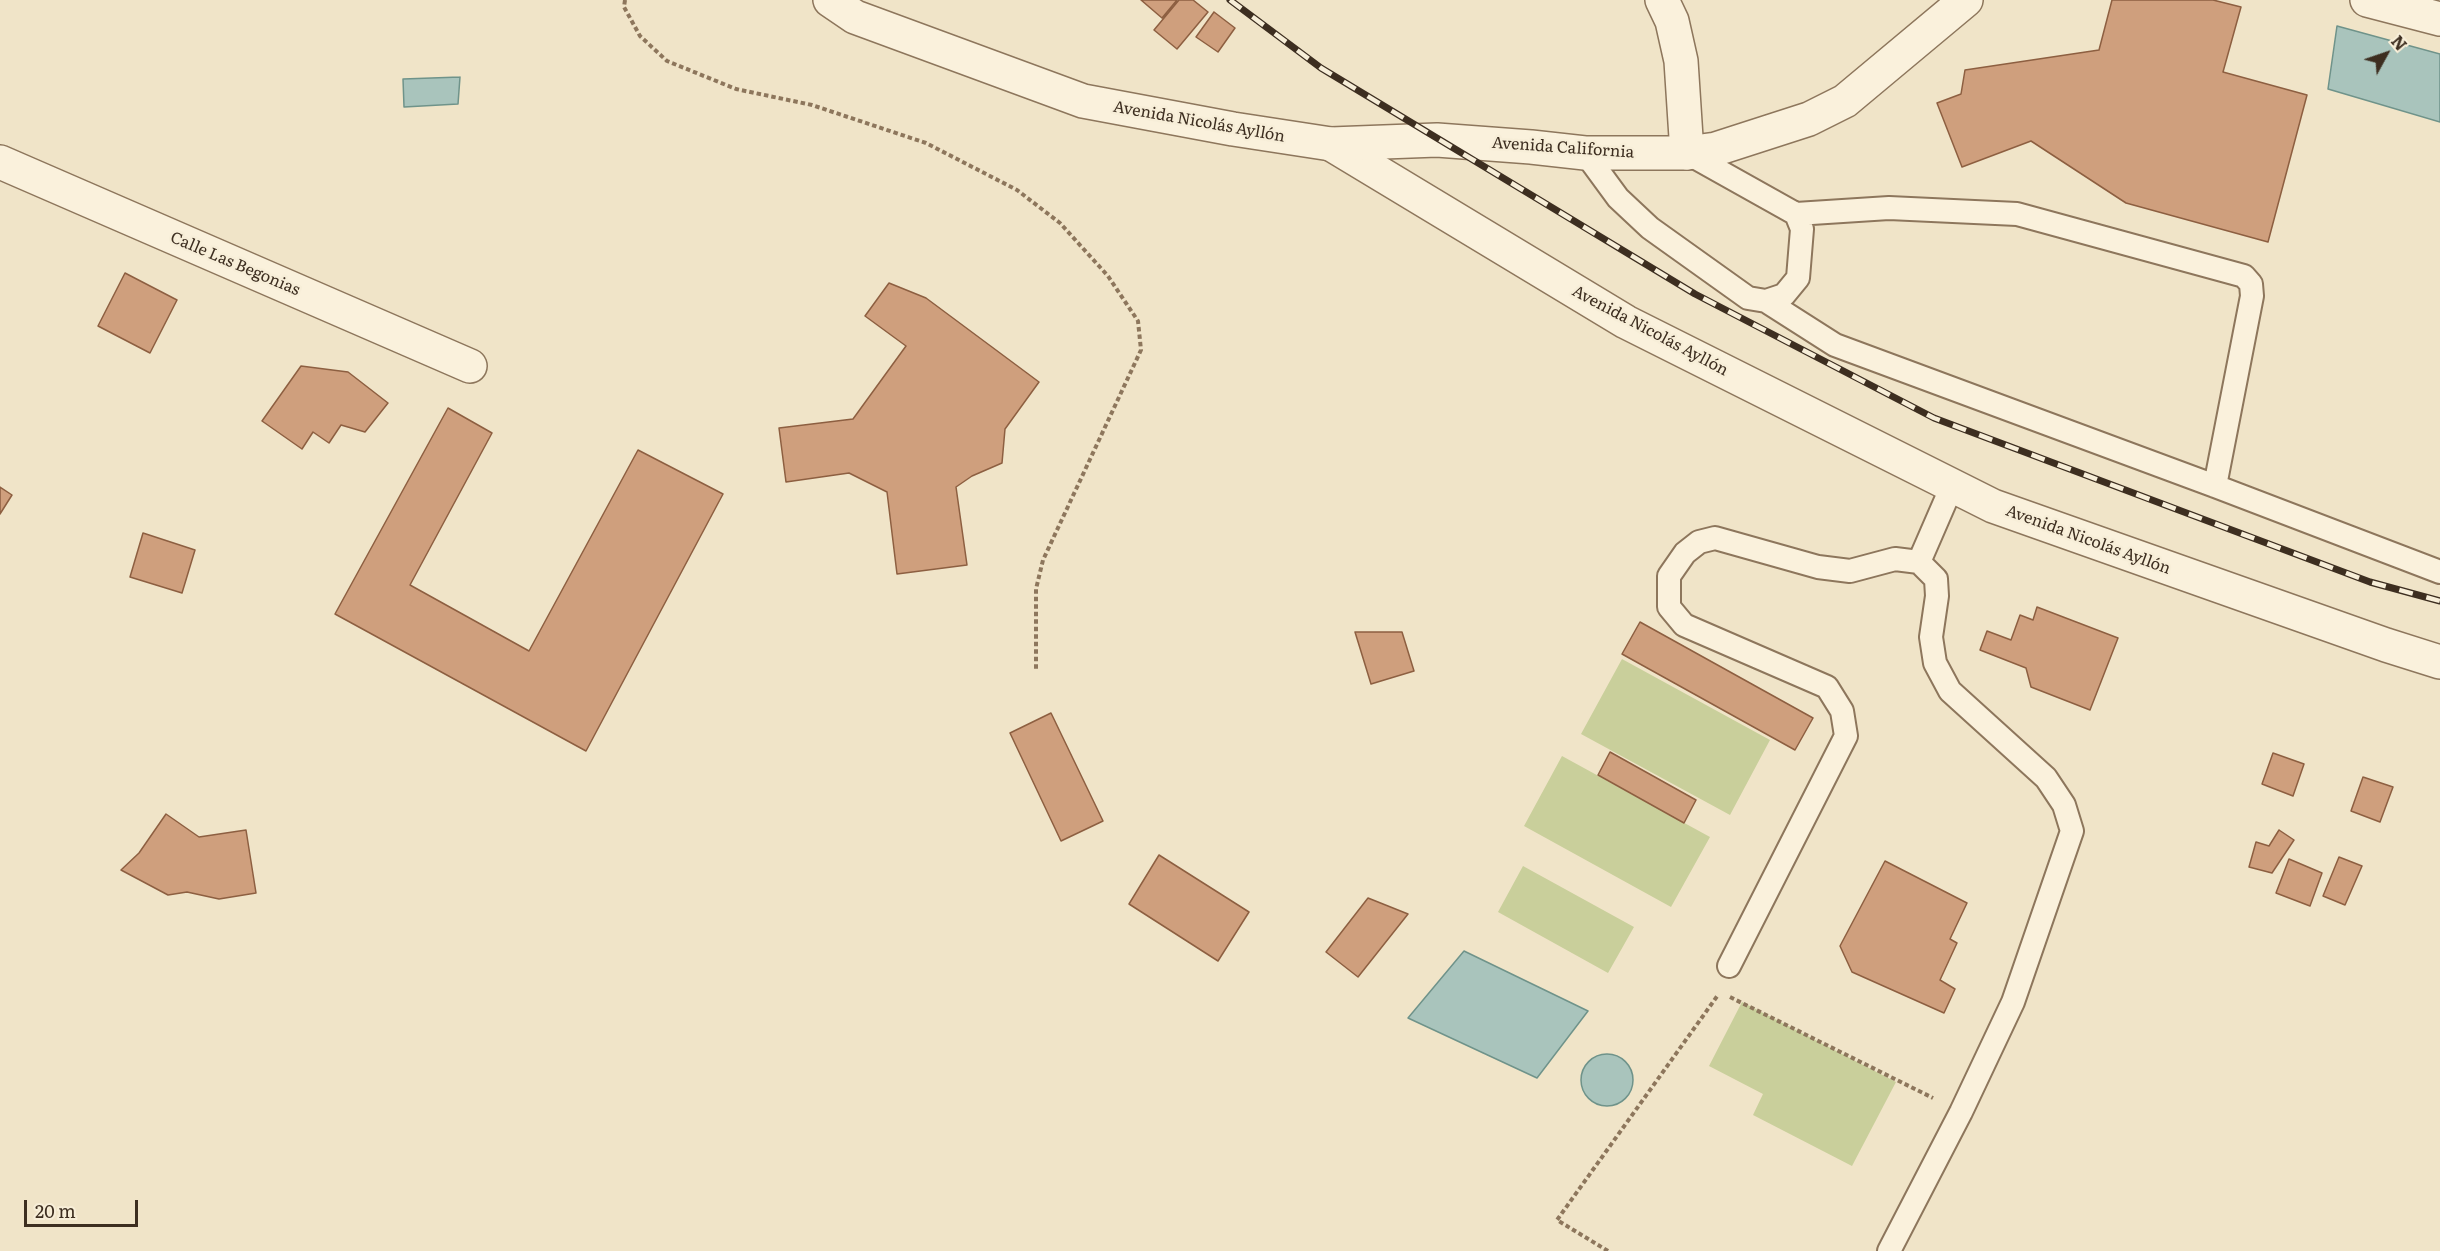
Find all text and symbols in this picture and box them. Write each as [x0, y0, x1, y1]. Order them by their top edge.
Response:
north arrow [2356, 24, 2416, 84]
text: N [2386, 30, 2413, 55]
street label: Avenida Nicolás Ayllón [1112, 97, 1286, 147]
street label: Avenida California [1491, 133, 1635, 163]
street label: Calle Las Begonias [167, 228, 303, 300]
street label: Avenida Nicolás Ayllón [1569, 282, 1731, 380]
street label: Avenida Nicolás Ayllón [2003, 501, 2173, 579]
scale bar [27, 1188, 141, 1226]
text: 20 m [35, 1197, 76, 1224]

